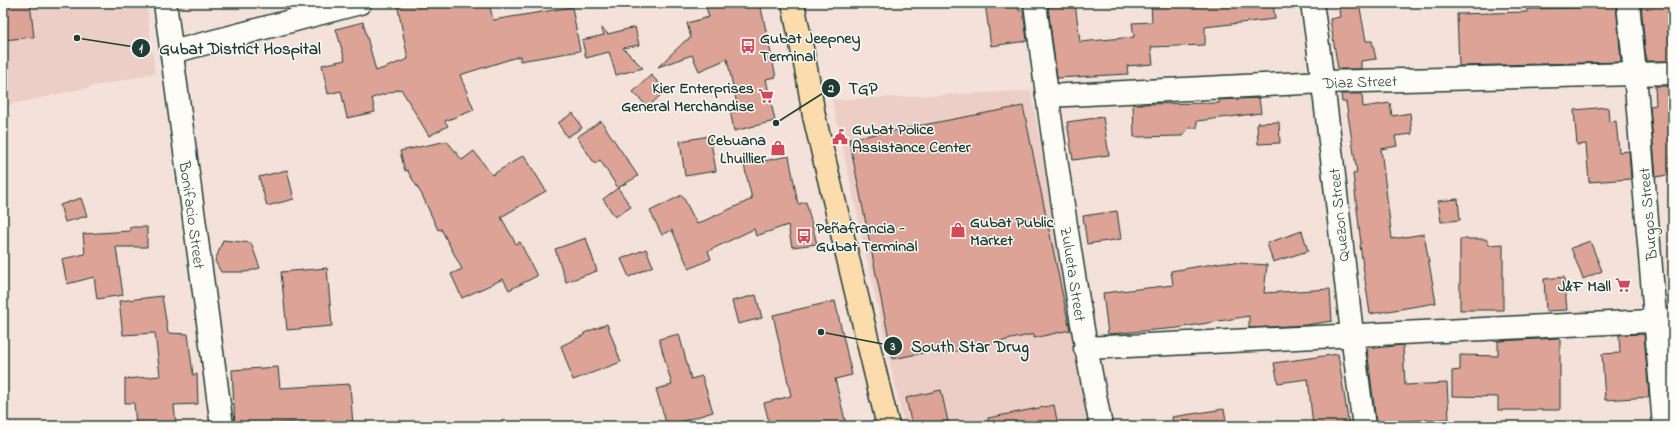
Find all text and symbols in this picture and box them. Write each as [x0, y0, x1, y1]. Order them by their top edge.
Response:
place label: Gubat Jeepney Terminal [760, 27, 861, 69]
callout: Gubat District Hospital [131, 34, 329, 63]
text: Gubat District Hospital [159, 37, 321, 62]
bus stop icon: Gubat Jeepney Terminal [739, 37, 757, 55]
text: 1 [139, 40, 143, 58]
street label: Diaz Street [1322, 70, 1398, 96]
callout: TGP [821, 73, 886, 102]
place label: Kier Enterprises General Merchandise [621, 77, 755, 119]
text: TGP [848, 77, 878, 102]
text: 2 [827, 80, 834, 98]
supermarket icon: Kier Enterprises General Merchandise [757, 87, 775, 105]
place label: Gubat Police Assistance Center [852, 118, 972, 160]
public building icon: Gubat Police Assistance Center [831, 128, 849, 146]
place label: Cebuana Lhuillier [707, 129, 767, 171]
shop icon: Cebuana Lhuillier [769, 139, 787, 157]
street label: Bonifacio Street [171, 159, 211, 271]
street label: Quezon Street [1323, 166, 1357, 263]
street label: Burgos Street [1633, 166, 1665, 262]
place label: Gubat Public Market [970, 211, 1055, 253]
place label: Peñafrancia - Gubat Terminal [816, 217, 918, 259]
shop icon: Gubat Public Market [949, 221, 967, 239]
street label: Zulueta Street [1053, 225, 1091, 324]
bus stop icon: Peñafrancia - Gubat Terminal [795, 227, 813, 245]
place label: J&F Mall [1558, 275, 1611, 299]
supermarket icon: J&F Mall [1614, 276, 1632, 294]
callout: South Star Drug [883, 331, 1037, 360]
text: South Star Drug [911, 335, 1029, 362]
text: 3 [890, 338, 896, 356]

